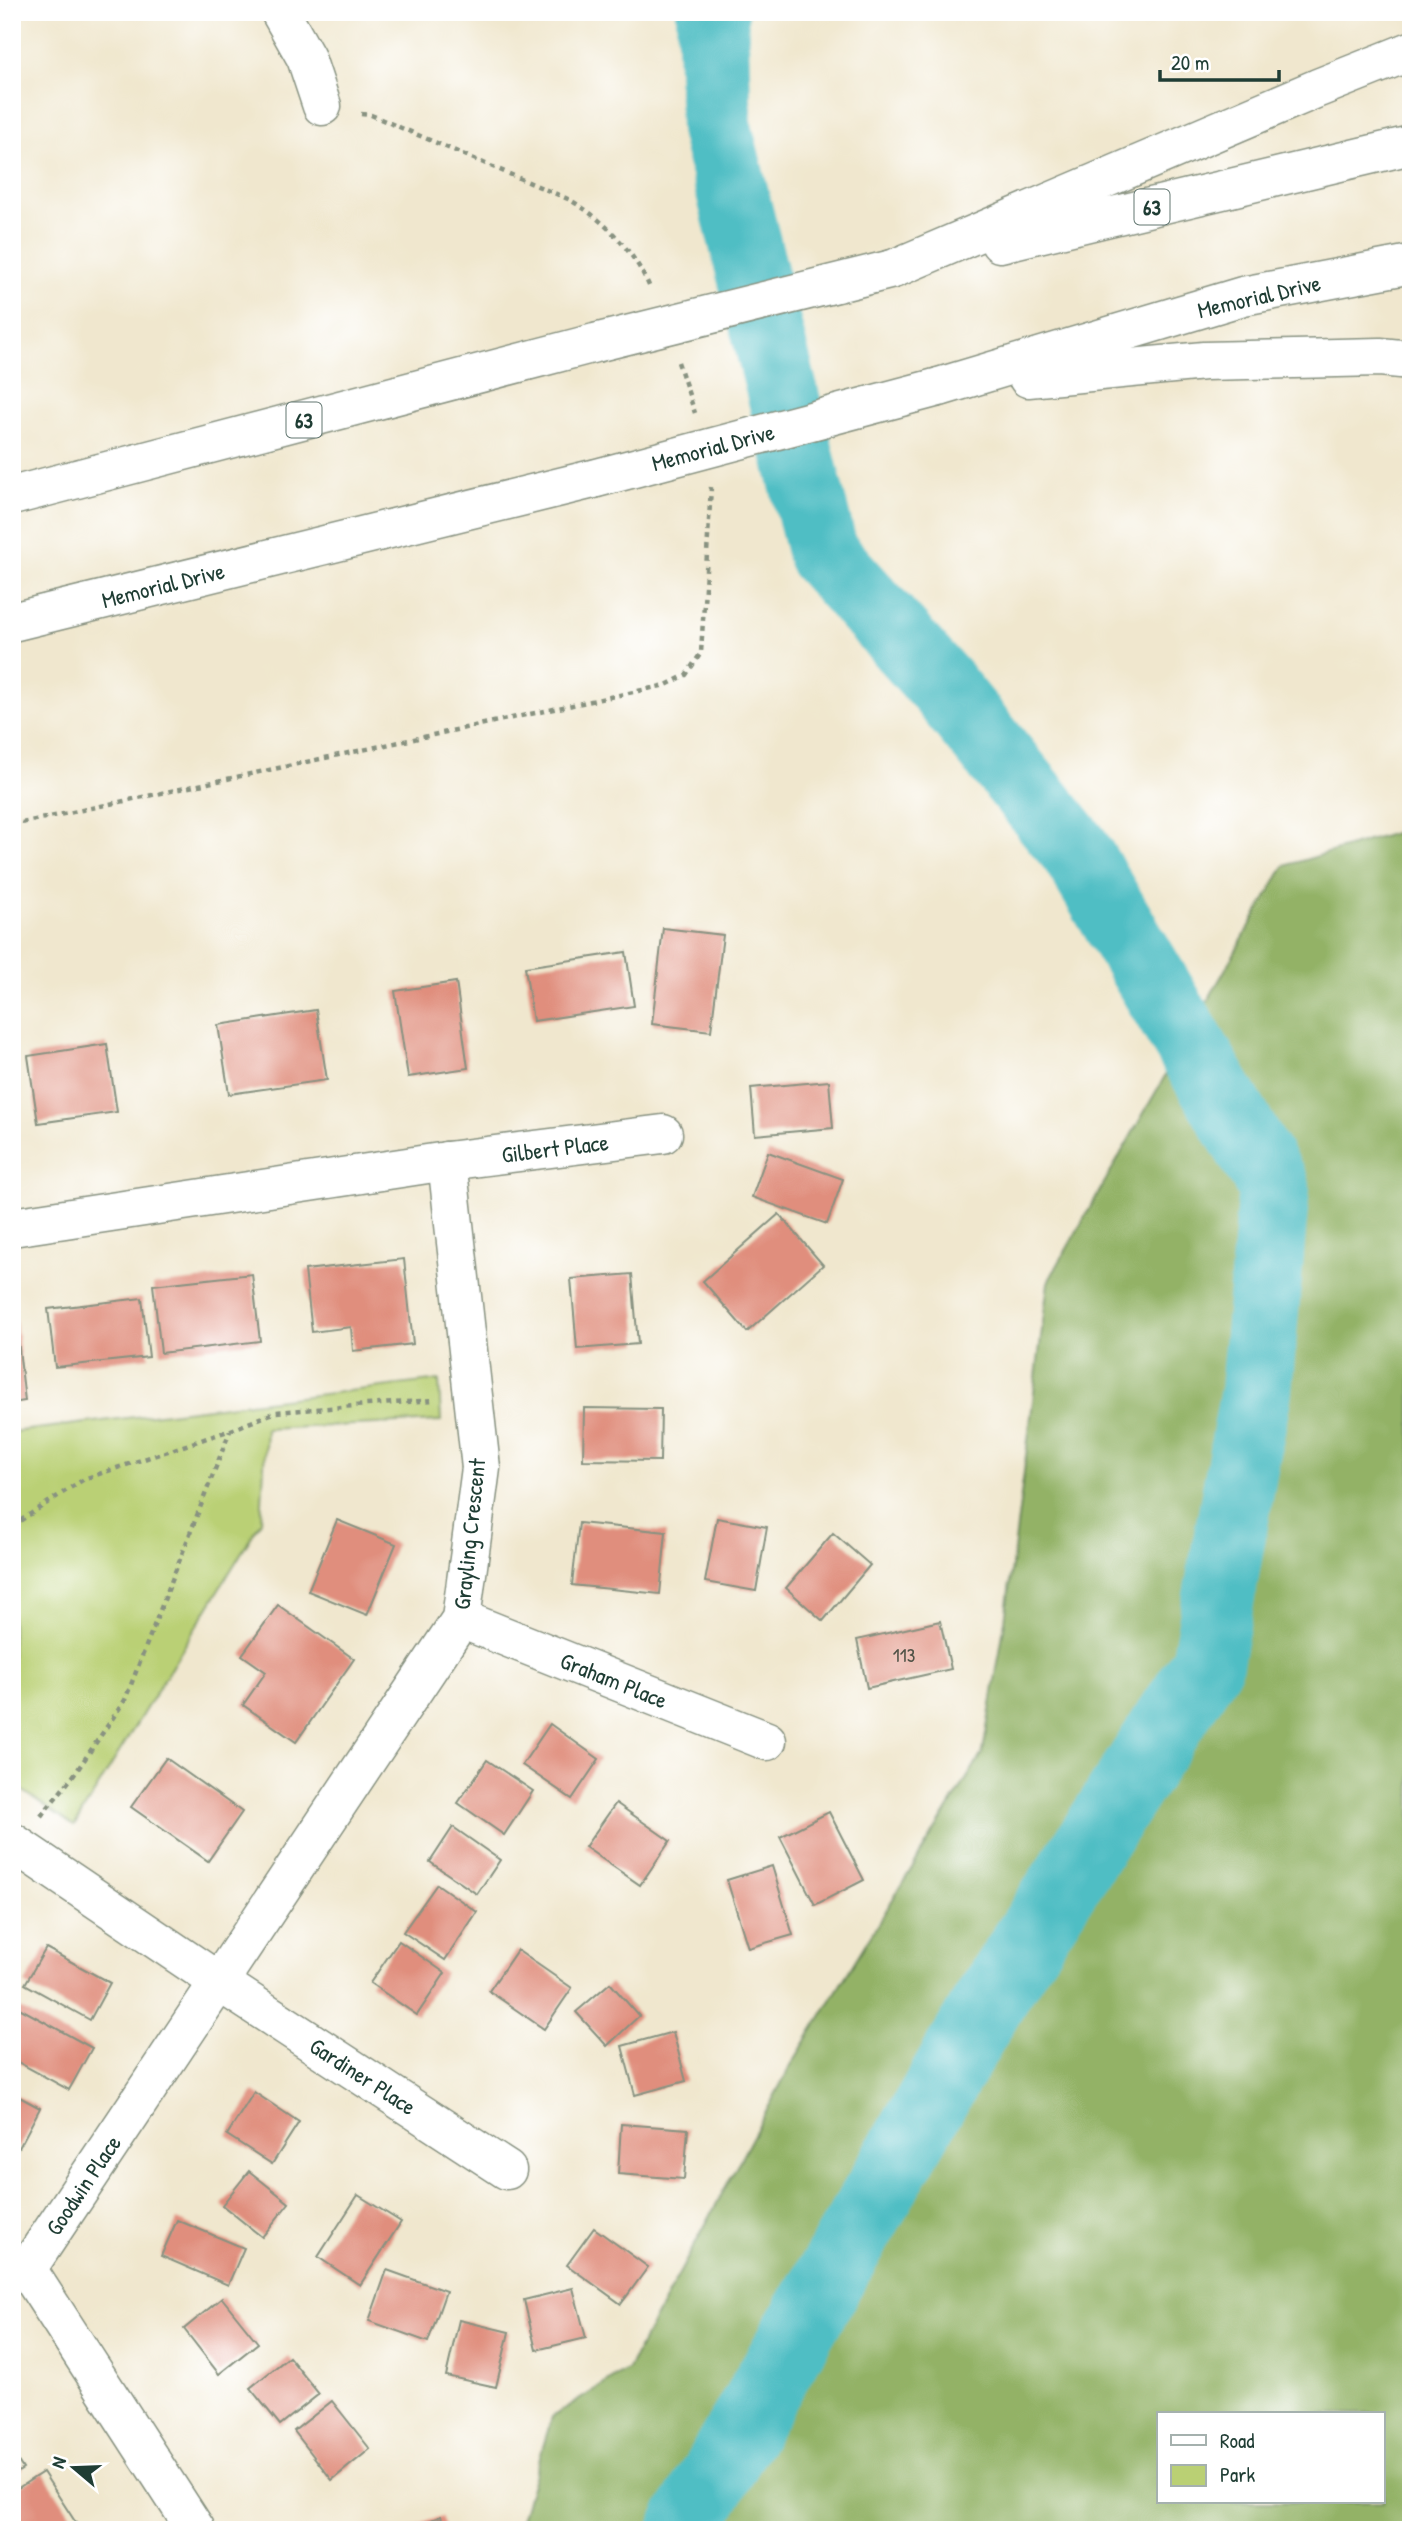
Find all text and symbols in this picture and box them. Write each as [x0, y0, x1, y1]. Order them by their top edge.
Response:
scale bar [1160, 38, 1280, 82]
text: 20 m [1171, 48, 1209, 77]
road number: 63 [1134, 190, 1170, 224]
street label: Memorial Drive [1194, 267, 1324, 325]
road number: 63 [286, 402, 322, 438]
street label: Memorial Drive [648, 416, 778, 478]
street label: Memorial Drive [98, 555, 228, 615]
street label: Gilbert Place [500, 1126, 610, 1170]
street label: Grayling Crescent [446, 1456, 492, 1611]
house number: 113 [893, 1642, 915, 1668]
street label: Graham Place [556, 1645, 672, 1715]
street label: Gardiner Place [304, 2030, 422, 2122]
street label: Goodwin Place [38, 2129, 128, 2241]
legend [1157, 2412, 1384, 2504]
text: Road [1220, 2426, 1254, 2455]
north arrow [38, 2434, 108, 2504]
text: N [44, 2453, 72, 2471]
text: Park [1220, 2460, 1255, 2489]

